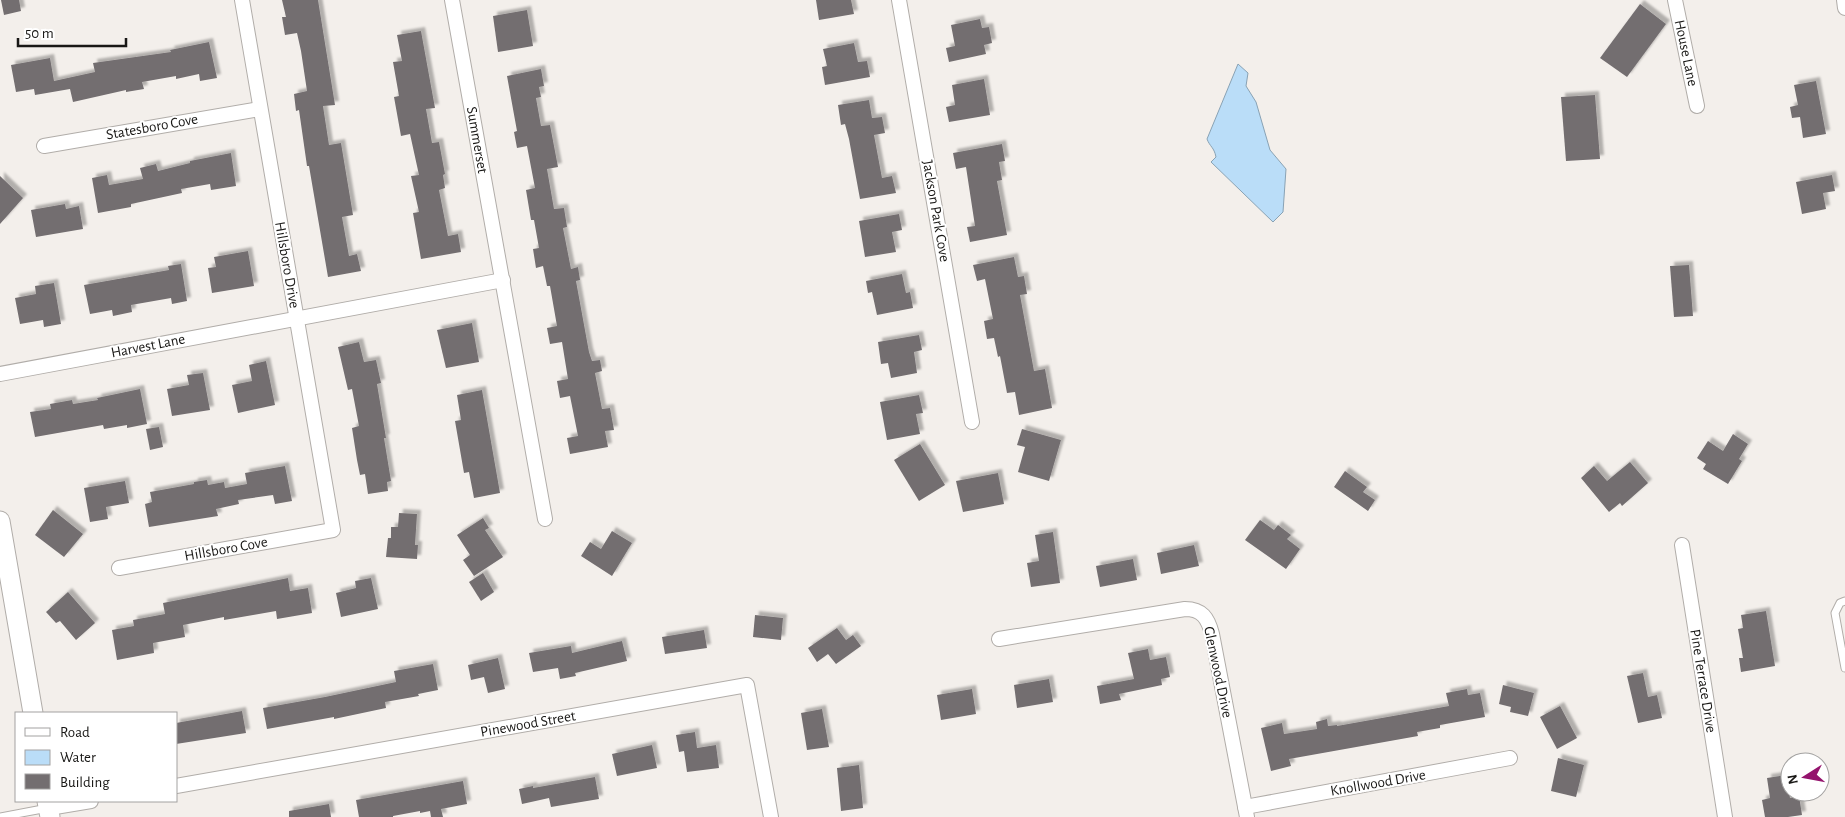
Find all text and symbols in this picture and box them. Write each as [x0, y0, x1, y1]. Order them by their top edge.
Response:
scale bar [18, 15, 125, 47]
street label: House Lane [1672, 18, 1700, 88]
text: 50 m [25, 26, 54, 41]
street label: Summerset [464, 105, 490, 175]
street label: Statesboro Cove [105, 112, 199, 142]
street label: Jackson Park Cove [920, 159, 952, 263]
street label: Hillsboro Drive [272, 221, 302, 310]
street label: Harvest Lane [110, 331, 186, 361]
street label: Hillsboro Cove [183, 534, 269, 564]
street label: Glenwood Drive [1201, 625, 1235, 719]
street label: Pine Terrace Drive [1687, 628, 1719, 734]
street label: Pinewood Street [479, 708, 577, 740]
legend [15, 712, 178, 802]
text: Road [60, 725, 90, 740]
text: Water [60, 750, 96, 765]
north arrow [1780, 752, 1830, 802]
street label: Knollwood Drive [1329, 767, 1427, 799]
text: N [1785, 773, 1801, 785]
text: Building [60, 775, 110, 790]

